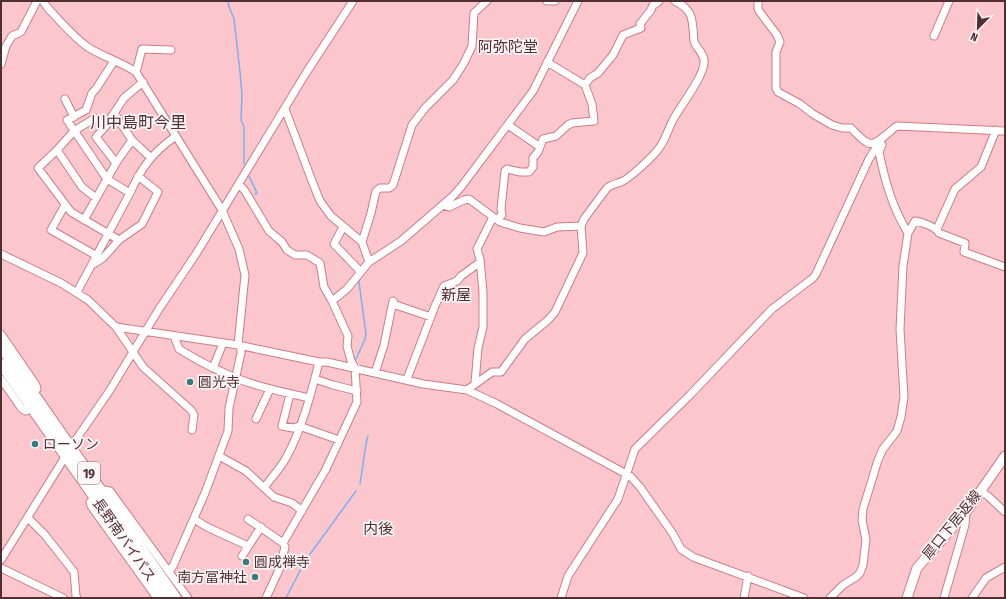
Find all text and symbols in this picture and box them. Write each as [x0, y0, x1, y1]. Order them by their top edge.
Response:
north arrow [958, 8, 998, 48]
text: N [969, 29, 980, 44]
district label: 阿弥陀堂 [478, 38, 538, 56]
district label: 川中島町今里 [90, 113, 186, 132]
district label: 新屋 [441, 286, 471, 304]
place label: 圓光寺 [198, 374, 240, 391]
marker: 圓光寺 [185, 377, 195, 387]
place label: ローソン [43, 436, 99, 453]
marker: ローソン [30, 439, 40, 449]
road number: 19 [78, 462, 100, 484]
street label: 犀口下居返線 [919, 487, 985, 563]
street label: 長野南バイパス [89, 495, 159, 585]
district label: 内後 [363, 520, 393, 538]
place label: 圓成禅寺 [254, 554, 310, 571]
marker: 圓成禅寺 [241, 557, 251, 567]
place label: 南方冨神社 [177, 569, 247, 586]
marker: 南方冨神社 [250, 572, 260, 582]

